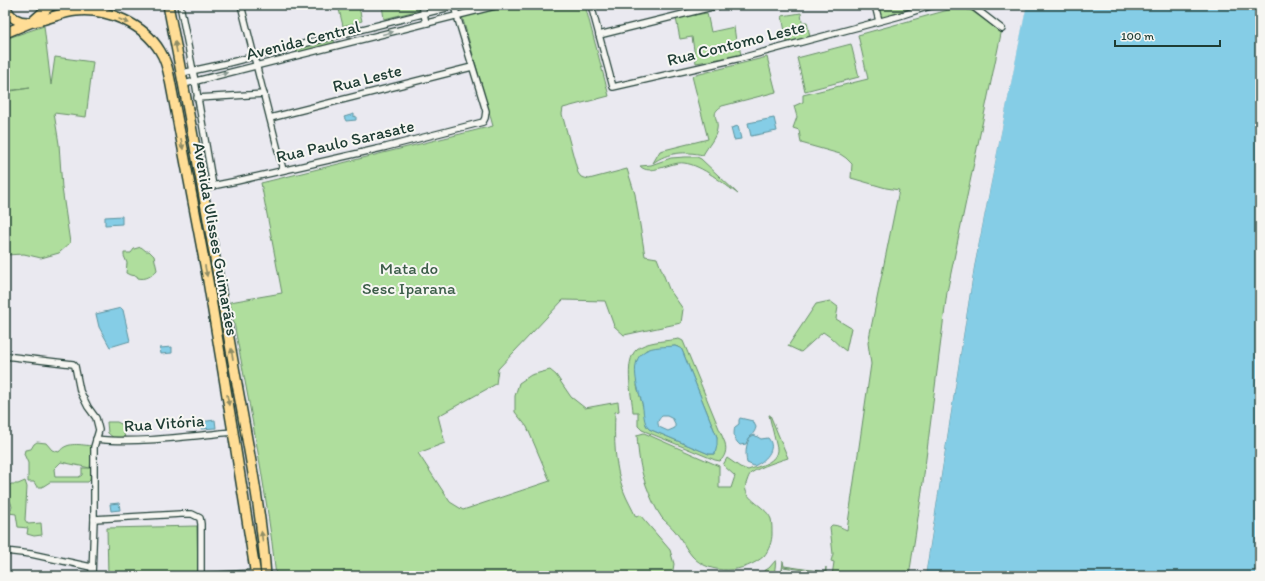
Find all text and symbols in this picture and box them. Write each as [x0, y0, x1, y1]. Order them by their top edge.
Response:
street label: Avenida Central [244, 16, 362, 64]
street label: Rua Contomo Leste [665, 16, 807, 70]
one-way arrow [118, 18, 130, 24]
scale bar [1115, 22, 1220, 48]
one-way arrow [382, 29, 395, 35]
text: 100 m [1121, 29, 1154, 43]
one-way arrow [173, 41, 179, 53]
street label: Rua Leste [330, 60, 404, 96]
one-way arrow [216, 71, 228, 77]
street label: Rua Paulo Sarasate [274, 115, 416, 167]
one-way arrow [180, 138, 186, 150]
street label: Avenida Ulisses Guimarães [189, 141, 243, 337]
park label: Mata do Sesc Iparana [362, 258, 456, 298]
one-way arrow [204, 265, 210, 278]
one-way arrow [228, 348, 234, 360]
one-way arrow [225, 394, 231, 406]
street label: Rua Vitória [123, 410, 205, 436]
one-way arrow [258, 531, 265, 543]

